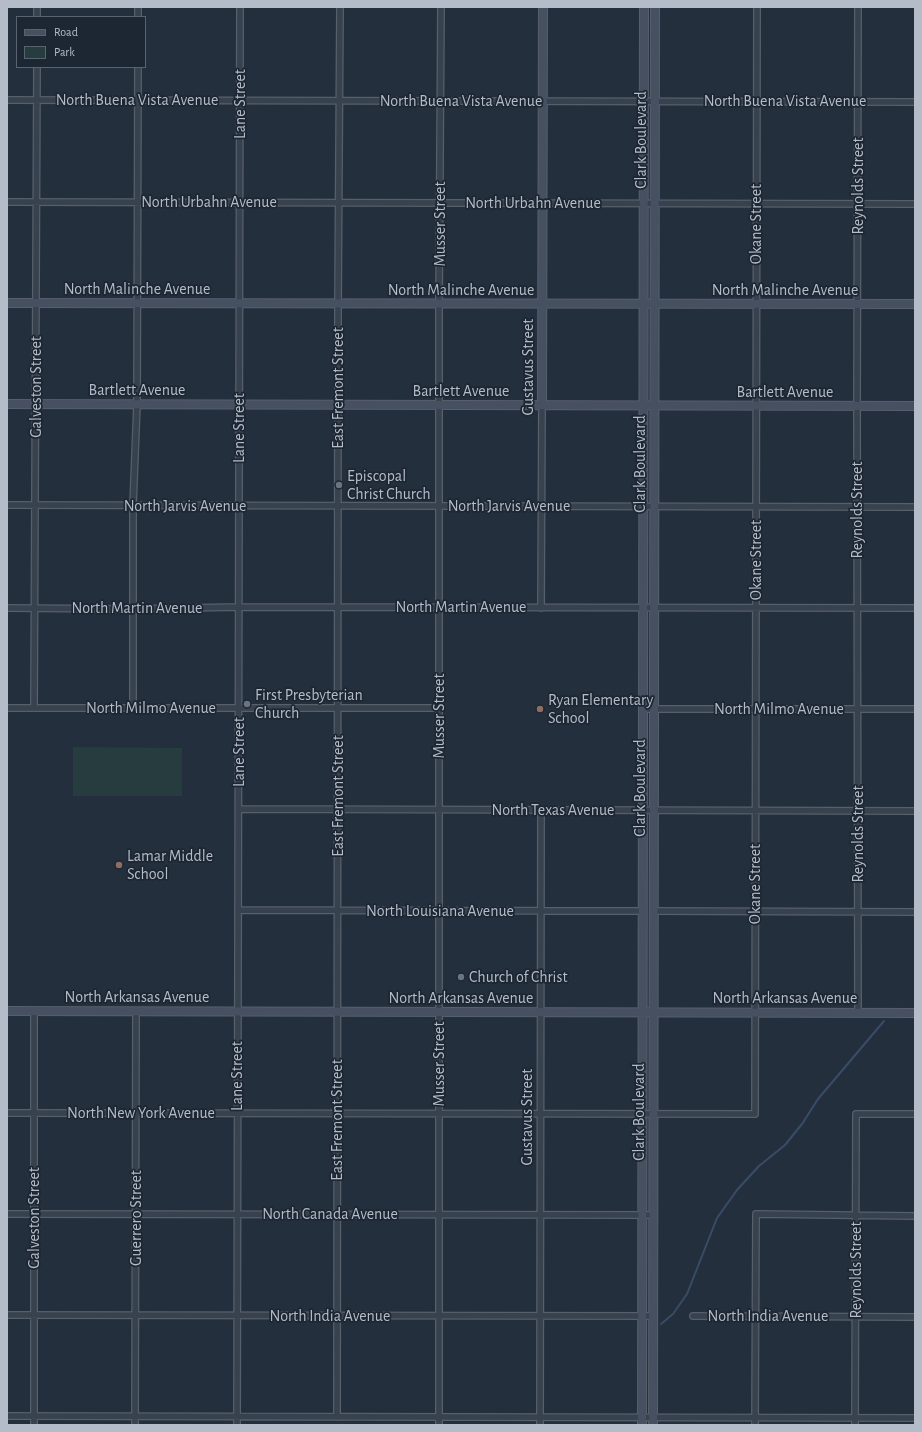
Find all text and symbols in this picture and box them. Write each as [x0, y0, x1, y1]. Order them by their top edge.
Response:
legend [16, 16, 146, 68]
text: Road [54, 26, 78, 38]
text: Park [54, 46, 75, 58]
street label: Lane Street [230, 69, 250, 139]
street label: North Buena Vista Avenue [56, 90, 218, 110]
street label: North Buena Vista Avenue [380, 91, 542, 111]
street label: Clark Boulevard [631, 91, 651, 189]
street label: North Buena Vista Avenue [704, 91, 866, 111]
street label: Reynolds Street [848, 137, 868, 235]
street label: Musser Street [430, 181, 450, 267]
street label: Okane Street [746, 184, 766, 264]
street label: North Urbahn Avenue [141, 192, 277, 212]
street label: North Urbahn Avenue [465, 193, 601, 213]
street label: North Malinche Avenue [64, 279, 210, 299]
street label: North Malinche Avenue [388, 280, 534, 300]
street label: North Malinche Avenue [712, 280, 858, 300]
street label: Gustavus Street [518, 319, 538, 415]
street label: East Fremont Street [328, 327, 348, 449]
street label: Galveston Street [26, 336, 46, 438]
street label: Bartlett Avenue [89, 380, 185, 400]
street label: Bartlett Avenue [413, 381, 509, 401]
street label: Bartlett Avenue [737, 382, 833, 402]
street label: Lane Street [229, 393, 249, 463]
street label: Clark Boulevard [630, 415, 650, 513]
street label: Reynolds Street [847, 461, 867, 559]
place label: Episcopal Christ Church [347, 466, 430, 504]
marker: Episcopal Christ Church [334, 480, 344, 490]
street label: North Jarvis Avenue [124, 496, 246, 516]
street label: North Jarvis Avenue [448, 496, 570, 516]
street label: Okane Street [746, 520, 766, 600]
street label: North Martin Avenue [396, 597, 526, 617]
street label: North Martin Avenue [72, 598, 202, 618]
street label: Musser Street [429, 673, 449, 759]
place label: First Presbyterian Church [255, 685, 363, 723]
place label: Ryan Elementary School [548, 690, 653, 728]
street label: North Milmo Avenue [86, 698, 216, 718]
marker: First Presbyterian Church [242, 699, 252, 709]
street label: North Milmo Avenue [714, 699, 844, 719]
marker: Ryan Elementary School [535, 704, 545, 714]
street label: Lane Street [229, 717, 249, 787]
street label: East Fremont Street [328, 735, 348, 857]
street label: Clark Boulevard [630, 739, 650, 837]
street label: Reynolds Street [848, 785, 868, 883]
street label: North Texas Avenue [492, 800, 614, 820]
street label: Okane Street [745, 844, 765, 924]
place label: Lamar Middle School [127, 846, 213, 884]
marker: Lamar Middle School [114, 860, 124, 870]
street label: North Louisiana Avenue [366, 901, 514, 921]
place label: Church of Christ [469, 967, 567, 987]
marker: Church of Christ [456, 972, 466, 982]
street label: North Arkansas Avenue [65, 987, 209, 1007]
street label: North Arkansas Avenue [389, 988, 533, 1008]
street label: North Arkansas Avenue [713, 988, 857, 1008]
street label: Musser Street [429, 1021, 449, 1107]
street label: Lane Street [227, 1041, 247, 1111]
street label: East Fremont Street [327, 1059, 347, 1181]
street label: Clark Boulevard [629, 1063, 649, 1161]
street label: Gustavus Street [517, 1069, 537, 1165]
street label: North New York Avenue [67, 1103, 215, 1123]
street label: Galveston Street [24, 1167, 44, 1269]
street label: Guerrero Street [126, 1170, 146, 1266]
street label: North Canada Avenue [262, 1204, 398, 1224]
street label: Reynolds Street [846, 1221, 866, 1319]
street label: North India Avenue [270, 1306, 390, 1326]
street label: North India Avenue [708, 1306, 828, 1326]

